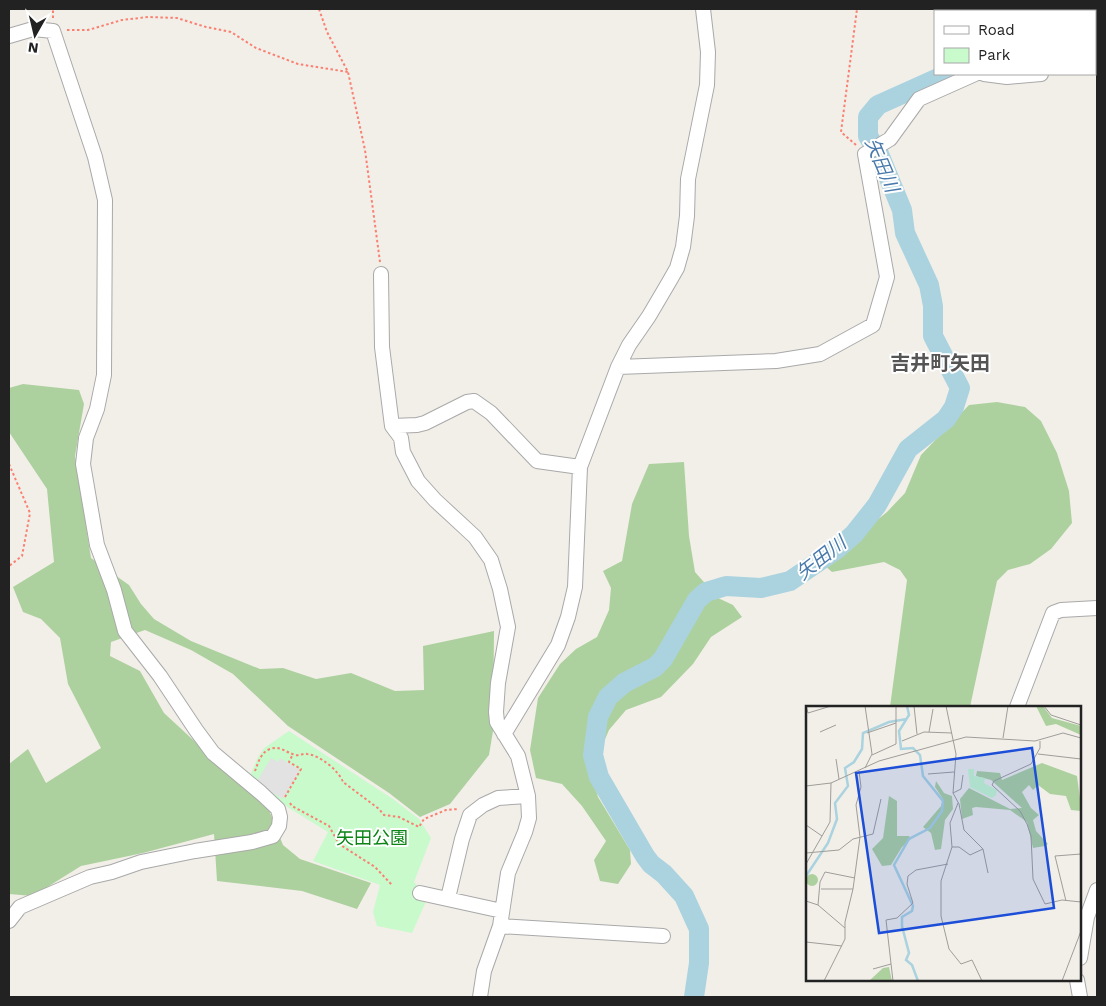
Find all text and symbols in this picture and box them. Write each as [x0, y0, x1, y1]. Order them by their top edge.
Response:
north arrow [10, 10, 60, 60]
legend [934, 10, 1096, 75]
text: Road [978, 21, 1015, 39]
text: N [27, 39, 39, 57]
text: Park [978, 46, 1011, 64]
water label: 矢田川 [860, 134, 905, 198]
district label: 吉井町矢田 [890, 351, 990, 375]
water label: 矢田川 [791, 530, 852, 585]
inset map [806, 706, 1081, 981]
park label: 矢田公園 [336, 827, 408, 848]

